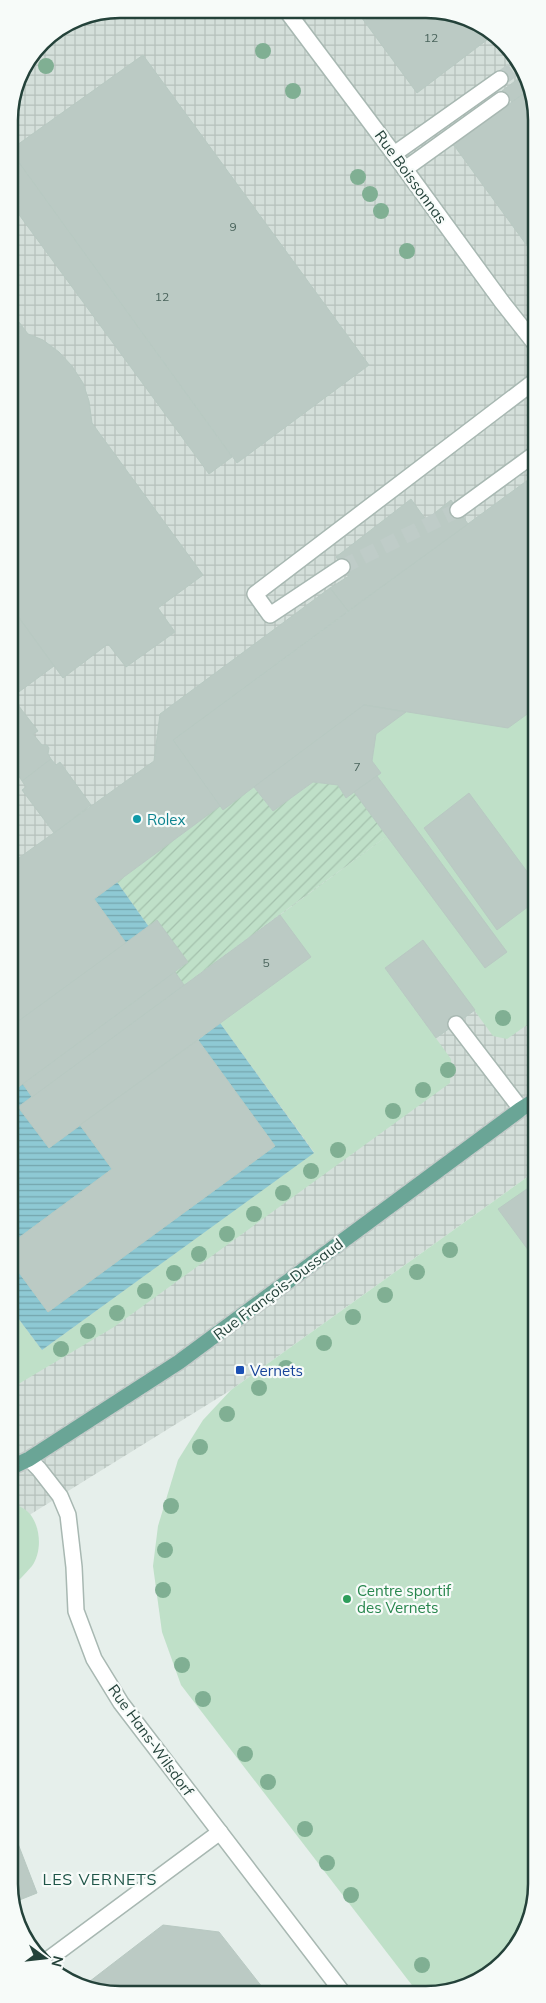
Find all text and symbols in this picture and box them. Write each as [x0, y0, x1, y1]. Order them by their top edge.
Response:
house number: 12 [424, 30, 438, 45]
street label: Rue Boissonnas [371, 127, 451, 227]
house number: 9 [229, 219, 237, 234]
house number: 12 [155, 289, 169, 304]
house number: 7 [353, 759, 361, 774]
place label: Rolex [147, 810, 185, 829]
marker: Rolex [131, 813, 143, 825]
house number: 5 [262, 955, 270, 970]
street label: Rue François-Dussaud [210, 1234, 346, 1344]
place label: Vernets [250, 1361, 303, 1380]
marker: Vernets [234, 1364, 246, 1376]
place label: Centre sportif des Vernets [357, 1581, 452, 1617]
marker: Centre sportif des Vernets [341, 1593, 353, 1605]
street label: Rue Hans-Wilsdorf [104, 1681, 198, 1800]
district label: LES VERNETS [42, 1869, 158, 1889]
north arrow [20, 1933, 70, 1983]
text: N [47, 1954, 68, 1969]

